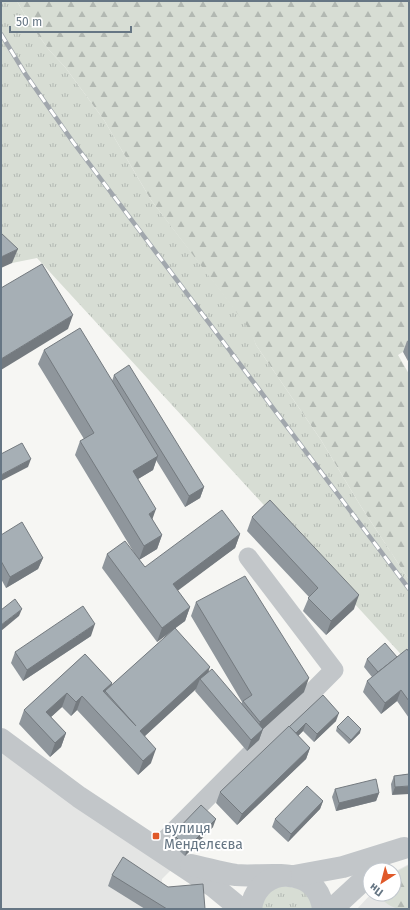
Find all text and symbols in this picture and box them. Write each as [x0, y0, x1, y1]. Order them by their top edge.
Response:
scale bar [10, 8, 131, 34]
text: 50 m [16, 15, 42, 29]
place label: вулиця Менделєєва [164, 820, 243, 853]
marker: вулиця Менделєєва [151, 831, 161, 841]
north arrow [362, 862, 402, 902]
text: Пн [367, 880, 386, 899]

